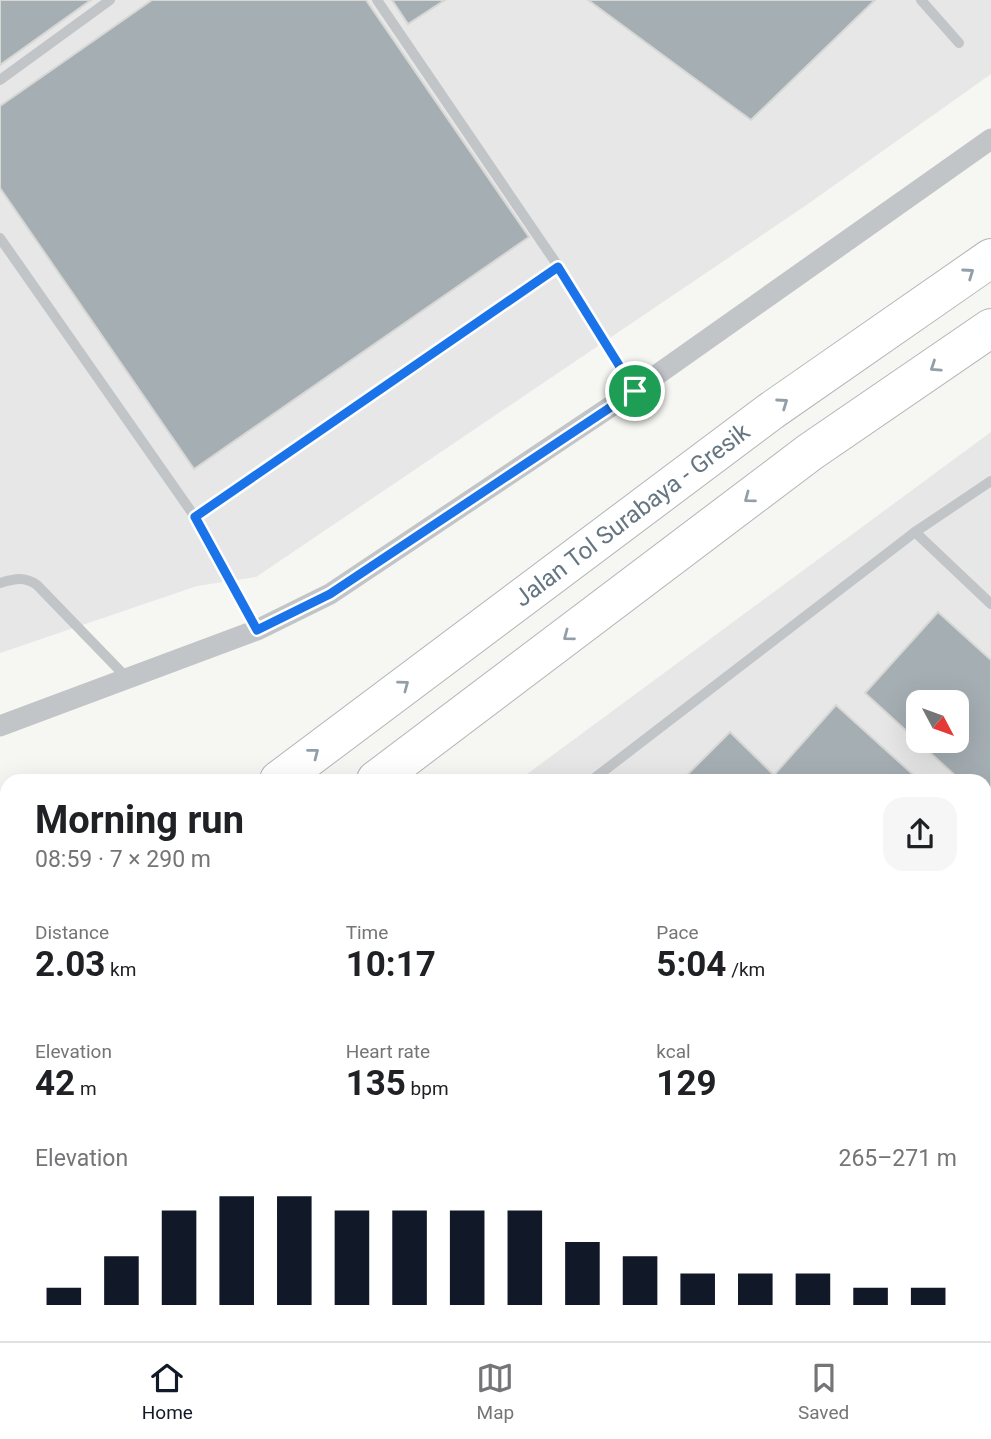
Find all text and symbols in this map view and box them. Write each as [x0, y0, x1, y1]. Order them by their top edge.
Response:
one-way arrow [961, 269, 974, 281]
one-way arrow [930, 359, 943, 371]
pin [605, 361, 665, 421]
icon: arrive [616, 372, 654, 410]
one-way arrow [775, 398, 788, 411]
street label: Jalan Tol Surabaya - Gresik [509, 417, 756, 613]
one-way arrow [744, 490, 757, 503]
one-way arrow [563, 627, 575, 640]
one-way arrow [396, 681, 409, 694]
north arrow [906, 690, 970, 752]
map controls [906, 690, 969, 753]
one-way arrow [307, 749, 319, 762]
button: share [883, 797, 957, 871]
text: Morning run [35, 798, 244, 842]
text: 08:59 · 7 × 290 m [35, 846, 211, 873]
text: Distance [35, 921, 109, 944]
text: Time [346, 921, 388, 944]
text: Pace [656, 921, 699, 944]
text: 2.03 [35, 944, 105, 985]
text: 10:17 [346, 944, 436, 985]
text: 5:04 [656, 944, 726, 985]
text: km [105, 958, 136, 981]
text: /km [726, 958, 765, 981]
text: Elevation [35, 1040, 112, 1063]
text: Heart rate [346, 1040, 430, 1063]
text: kcal [656, 1040, 691, 1063]
text: 42 [35, 1063, 75, 1104]
text: 135 [346, 1063, 406, 1104]
text: 129 [656, 1063, 717, 1104]
text: m [75, 1077, 97, 1100]
text: bpm [406, 1077, 449, 1100]
text: Elevation [35, 1145, 128, 1172]
text: 265–271 m [838, 1145, 957, 1172]
tab: Home [142, 1359, 193, 1424]
tab: Map [476, 1359, 514, 1424]
tab: Saved [798, 1359, 849, 1424]

